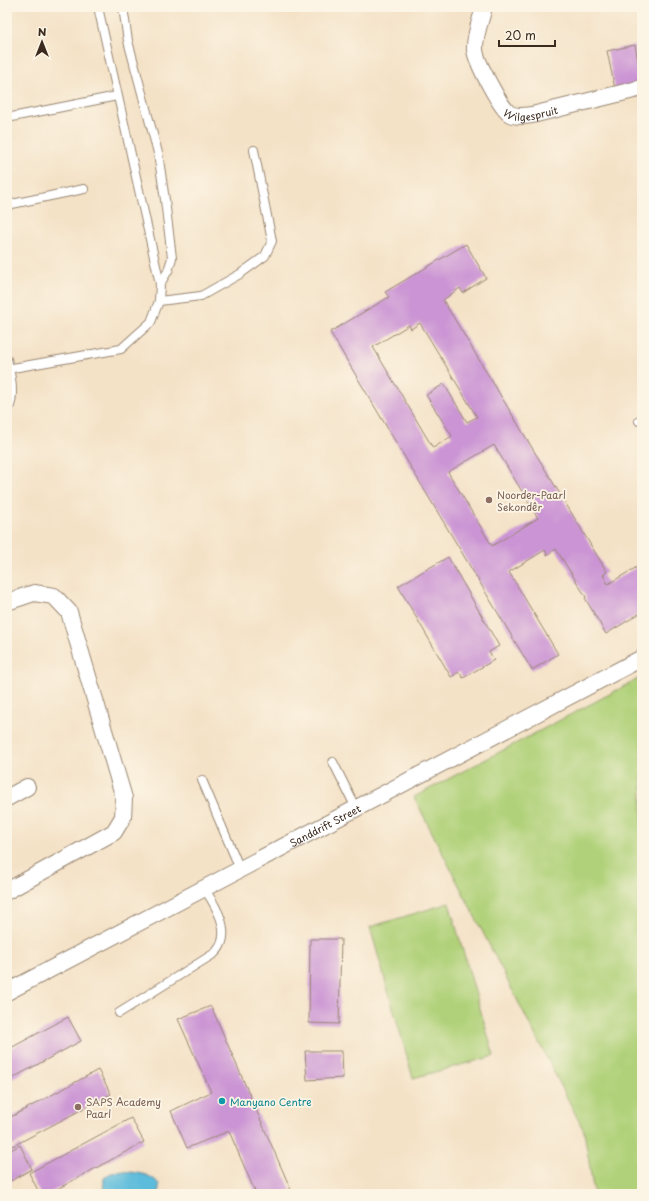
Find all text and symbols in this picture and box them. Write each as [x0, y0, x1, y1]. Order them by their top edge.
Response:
north arrow [22, 22, 62, 62]
scale bar [499, 22, 555, 48]
text: N [38, 23, 47, 40]
text: 20 m [505, 26, 536, 44]
street label: Wilgespruit [501, 101, 559, 124]
place label: Noorder-Paarl Sekondêr [497, 487, 566, 514]
marker: Noorder-Paarl Sekondêr [484, 495, 494, 505]
street label: Sanddrift Street [286, 800, 363, 850]
place label: SAPS Academy Paarl [86, 1094, 161, 1121]
place label: Manyano Centre [230, 1094, 312, 1109]
marker: Manyano Centre [217, 1096, 227, 1106]
marker: SAPS Academy Paarl [73, 1102, 83, 1112]

